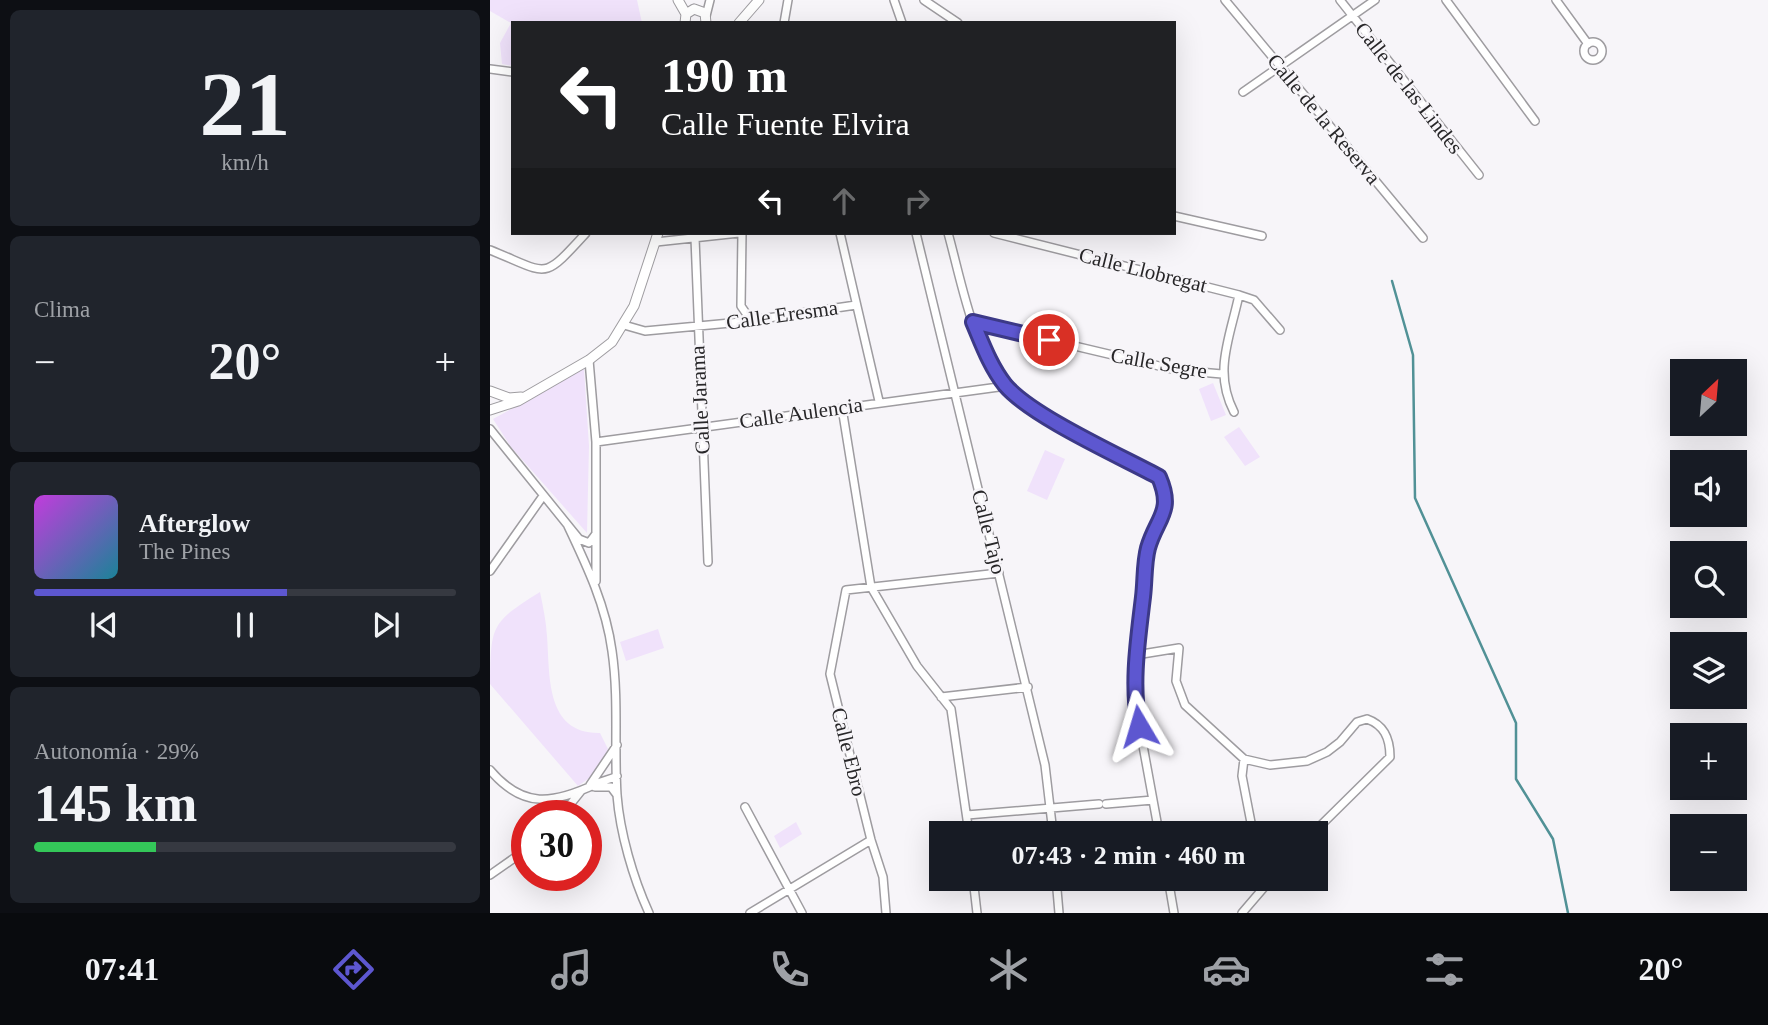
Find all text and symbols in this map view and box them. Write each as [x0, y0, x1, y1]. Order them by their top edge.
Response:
street label: Calle de las Lindes [1350, 17, 1468, 159]
text: 190 m [661, 48, 788, 103]
icon: left [546, 49, 637, 140]
street label: Calle de la Reserva [1263, 49, 1386, 190]
text: 21 [200, 54, 291, 155]
text: Calle Fuente Elvira [661, 106, 910, 142]
text: km/h [221, 150, 269, 175]
icon: left [752, 182, 790, 220]
icon: ahead [825, 182, 863, 220]
icon: right [898, 182, 936, 220]
street label: Calle Llobregat [1076, 242, 1210, 298]
street label: Calle Eresma [725, 295, 840, 335]
text: Clima [34, 297, 90, 322]
pin [1019, 310, 1079, 370]
icon: arrive [1030, 321, 1068, 359]
text: 20° [209, 333, 281, 390]
text: − [34, 341, 55, 383]
text: + [435, 341, 456, 383]
street label: Calle Segre [1109, 343, 1209, 383]
street label: Calle Jarama [685, 344, 715, 455]
north arrow [1670, 359, 1746, 436]
map controls [1670, 359, 1747, 891]
street label: Calle Aulencia [738, 392, 865, 434]
button: sound [1670, 450, 1747, 527]
street label: Calle Tajo [967, 487, 1011, 577]
text: Afterglow [139, 509, 250, 538]
text: The Pines [139, 539, 230, 564]
button: search [1670, 541, 1747, 618]
icon: previous [85, 606, 123, 644]
icon: pause [226, 606, 264, 644]
icon: next [367, 606, 405, 644]
button: layers [1670, 632, 1747, 709]
position arrow [1102, 689, 1176, 763]
street label: Calle Ebro [826, 705, 872, 799]
button: + [1670, 723, 1747, 800]
text: Autonomía · 29% [34, 739, 199, 764]
text: 145 km [34, 775, 197, 832]
speed limit sign: 30 [511, 800, 602, 891]
button: − [1670, 814, 1747, 891]
text: 07:43 · 2 min · 460 m [1012, 841, 1246, 870]
icon: directions [329, 945, 378, 994]
icon: music [547, 945, 596, 994]
icon: phone [765, 945, 814, 994]
icon: climate [984, 945, 1033, 994]
icon: car [1202, 945, 1251, 994]
icon: filters [1420, 945, 1469, 994]
text: 07:41 [85, 951, 159, 987]
text: 20° [1639, 951, 1683, 987]

